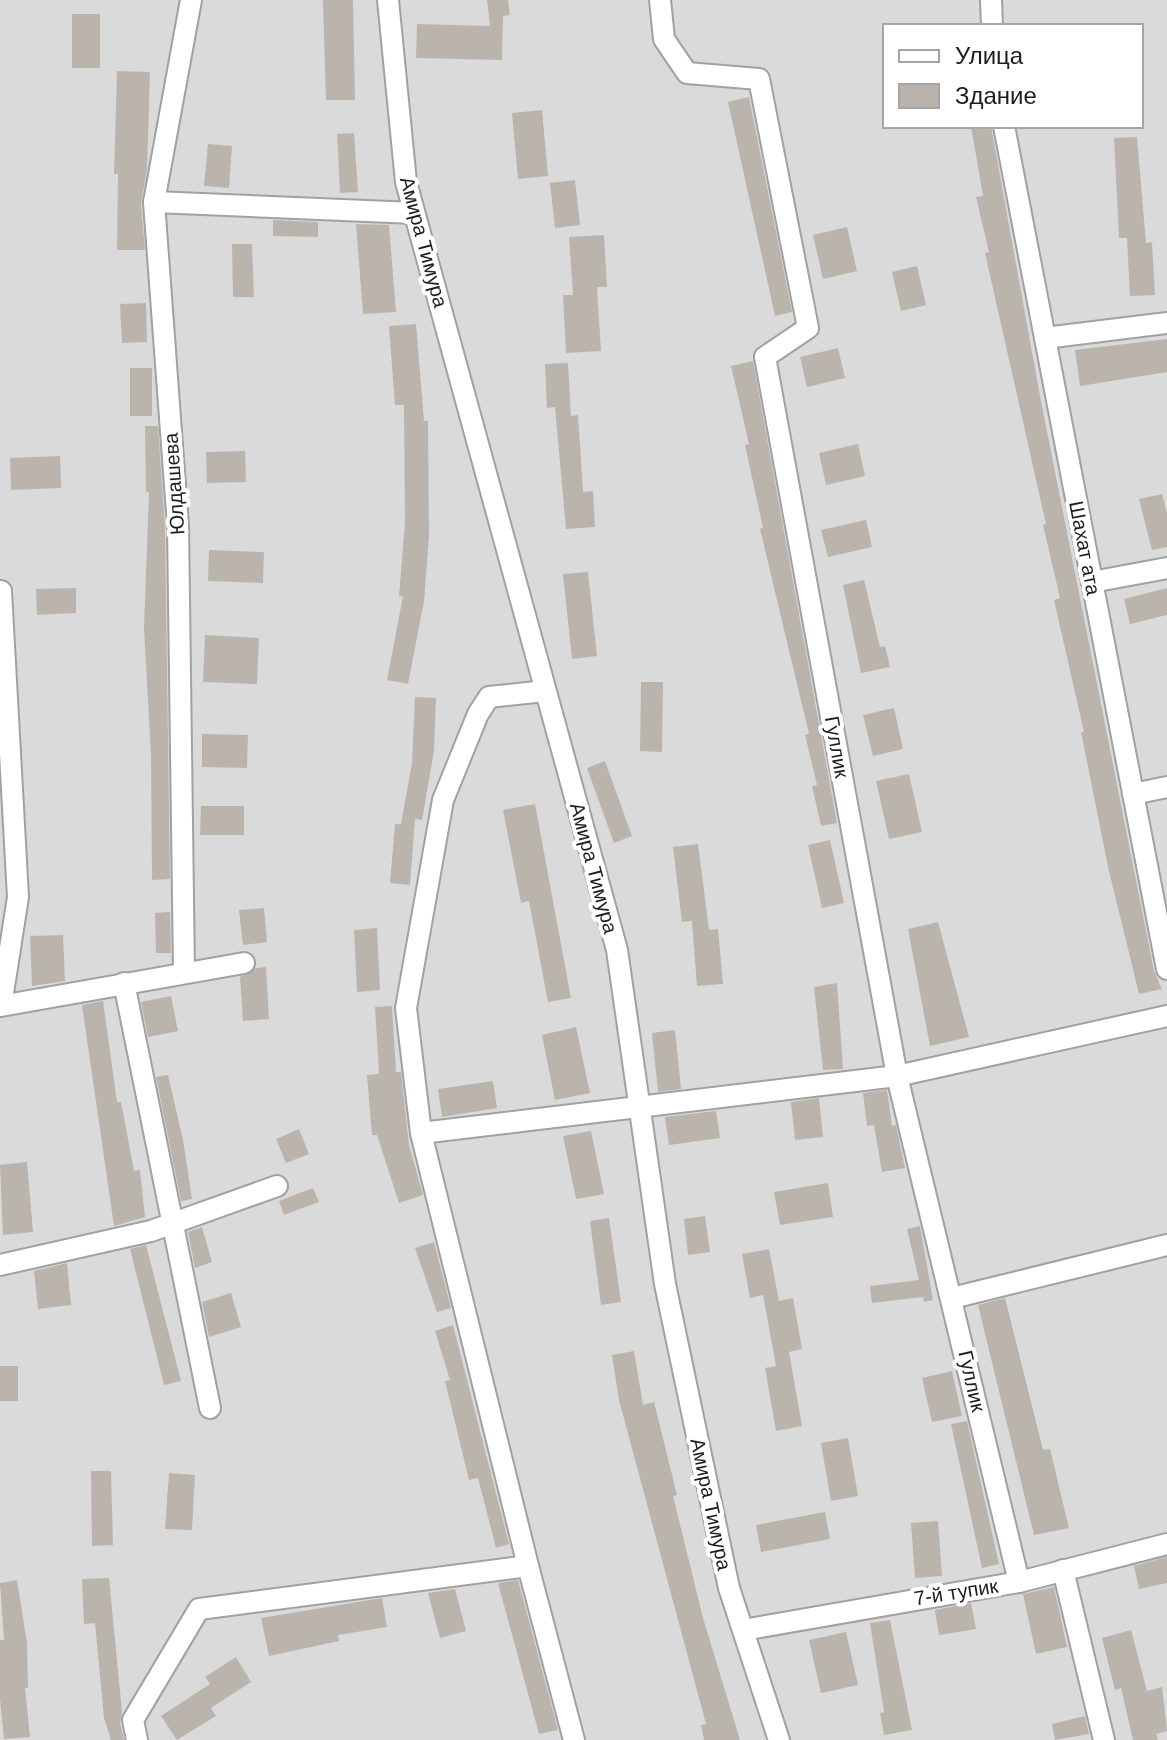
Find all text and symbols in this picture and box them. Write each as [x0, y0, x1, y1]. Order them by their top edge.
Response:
legend [883, 24, 1143, 128]
text: Улица [955, 42, 1024, 69]
text: Здание [955, 82, 1037, 109]
street label: Амира Тимура [396, 174, 452, 311]
street label: Юлдашева [159, 431, 189, 536]
street label: Шахат ата [1065, 499, 1105, 598]
street label: Гуллик [821, 714, 853, 780]
street label: Амира Тимура [566, 800, 622, 937]
street label: Гуллик [954, 1348, 990, 1414]
street label: Амира Тимура [686, 1436, 736, 1573]
street label: 7-й тупик [912, 1574, 1000, 1609]

